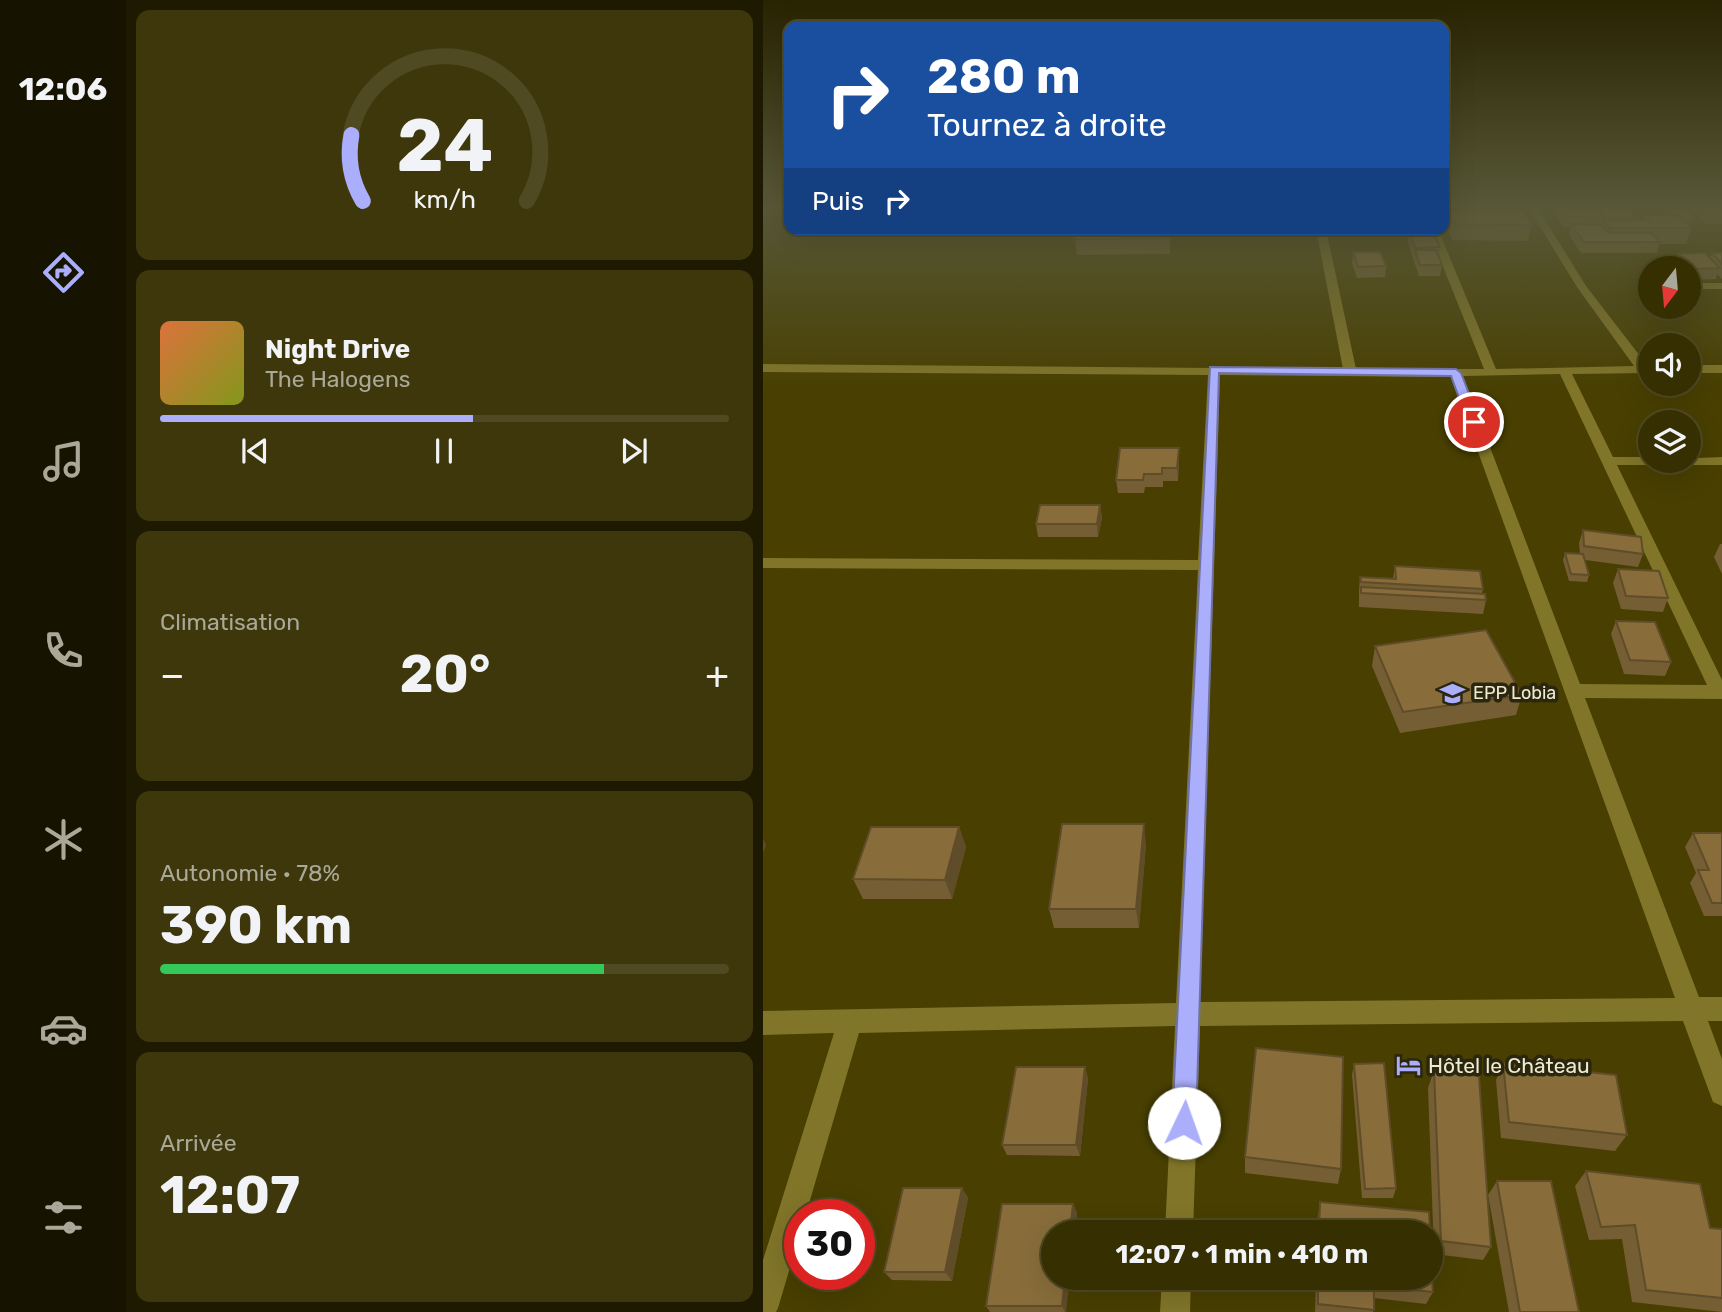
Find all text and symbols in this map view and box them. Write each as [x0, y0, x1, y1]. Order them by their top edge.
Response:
text: 280 m [927, 47, 1081, 105]
icon: right [812, 49, 903, 140]
text: 12:06 [19, 70, 107, 108]
text: 24 [396, 104, 493, 190]
text: Tournez à droite [927, 106, 1167, 144]
icon: right [878, 182, 916, 220]
text: km/h [413, 185, 476, 214]
text: Puis [812, 186, 864, 217]
icon: directions [39, 248, 88, 297]
north arrow [1638, 256, 1701, 318]
map controls [1638, 256, 1701, 473]
button: sound [1638, 333, 1701, 396]
text: Night Drive [265, 334, 410, 365]
text: The Halogens [265, 365, 411, 393]
pin [1444, 392, 1504, 452]
icon: arrive [1455, 403, 1493, 441]
button: layers [1638, 410, 1701, 473]
icon: previous [236, 432, 274, 470]
icon: pause [425, 432, 463, 470]
icon: next [615, 432, 653, 470]
icon: music [39, 437, 88, 486]
text: Climatisation [160, 608, 300, 636]
icon: phone [39, 626, 88, 675]
text: 20° [400, 643, 490, 705]
text: − [160, 652, 185, 698]
text: + [705, 652, 729, 698]
school or university icon: EPP Lobia [1439, 679, 1467, 707]
place label: EPP Lobia [1473, 682, 1556, 704]
icon: climate [39, 815, 88, 864]
text: Autonomie · 78% [160, 859, 340, 887]
text: 390 km [160, 894, 352, 956]
icon: car [39, 1004, 88, 1053]
hotel icon: Hôtel le Château [1394, 1051, 1422, 1079]
place label: Hôtel le Château [1428, 1053, 1590, 1078]
position arrow [1147, 1086, 1221, 1160]
text: Arrivée [160, 1129, 237, 1157]
text: 12:07 [160, 1164, 300, 1226]
icon: filters [39, 1193, 88, 1242]
speed limit sign: 30 [784, 1199, 875, 1290]
text: 12:07 · 1 min · 410 m [1116, 1239, 1368, 1270]

